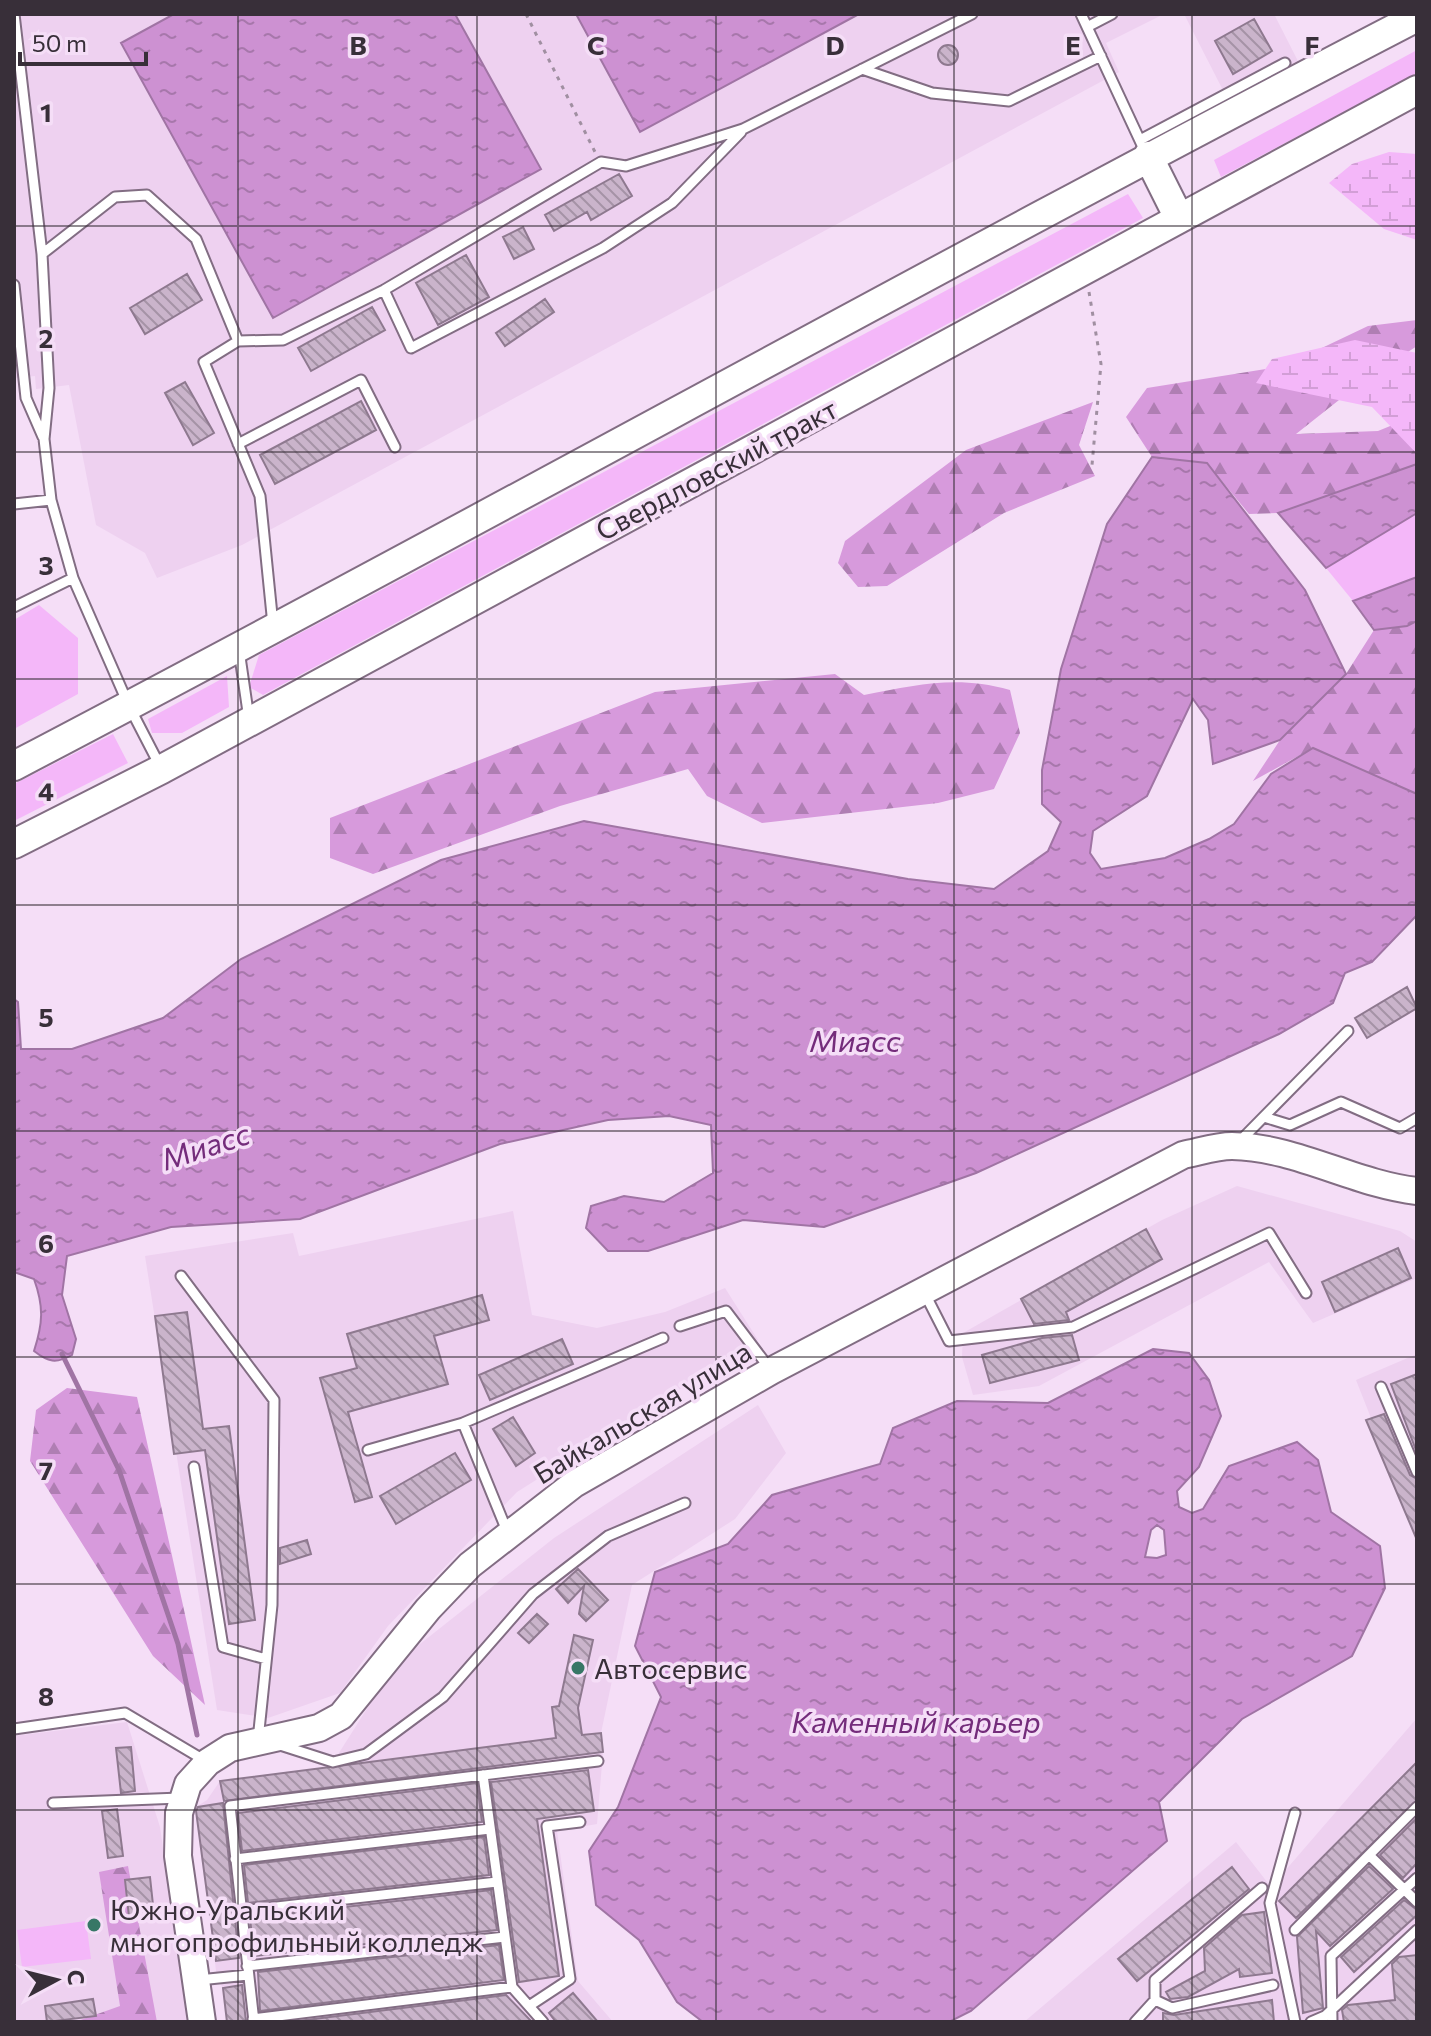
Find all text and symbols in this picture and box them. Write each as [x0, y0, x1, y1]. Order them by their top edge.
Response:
scale bar [20, 16, 146, 66]
text: 50 m [32, 28, 87, 57]
text: B [349, 29, 367, 60]
text: C [587, 29, 605, 60]
text: D [825, 29, 845, 60]
text: E [1065, 29, 1081, 60]
text: F [1304, 29, 1320, 60]
text: 1 [40, 96, 52, 127]
text: 2 [39, 322, 53, 353]
street label: Свердловский тракт [590, 391, 842, 547]
text: 3 [38, 549, 54, 580]
text: 4 [38, 775, 54, 806]
text: 5 [38, 1001, 54, 1032]
water label: Миасс [809, 1021, 901, 1058]
water label: Миасс [156, 1113, 254, 1177]
text: 6 [38, 1227, 54, 1258]
street label: Байкальская улица [527, 1334, 757, 1490]
text: 7 [39, 1454, 53, 1485]
place label: Автосервис [594, 1651, 748, 1685]
marker: Автосервис [569, 1659, 587, 1677]
text: 8 [38, 1680, 54, 1711]
water label: Каменный карьер [791, 1702, 1041, 1739]
place label: Южно-Уральский многопрофильный колледж [110, 1892, 483, 1958]
marker: Южно-Уральский многопрофильный колледж [85, 1916, 103, 1934]
north arrow [16, 1940, 96, 2020]
text: С [62, 1968, 91, 1987]

